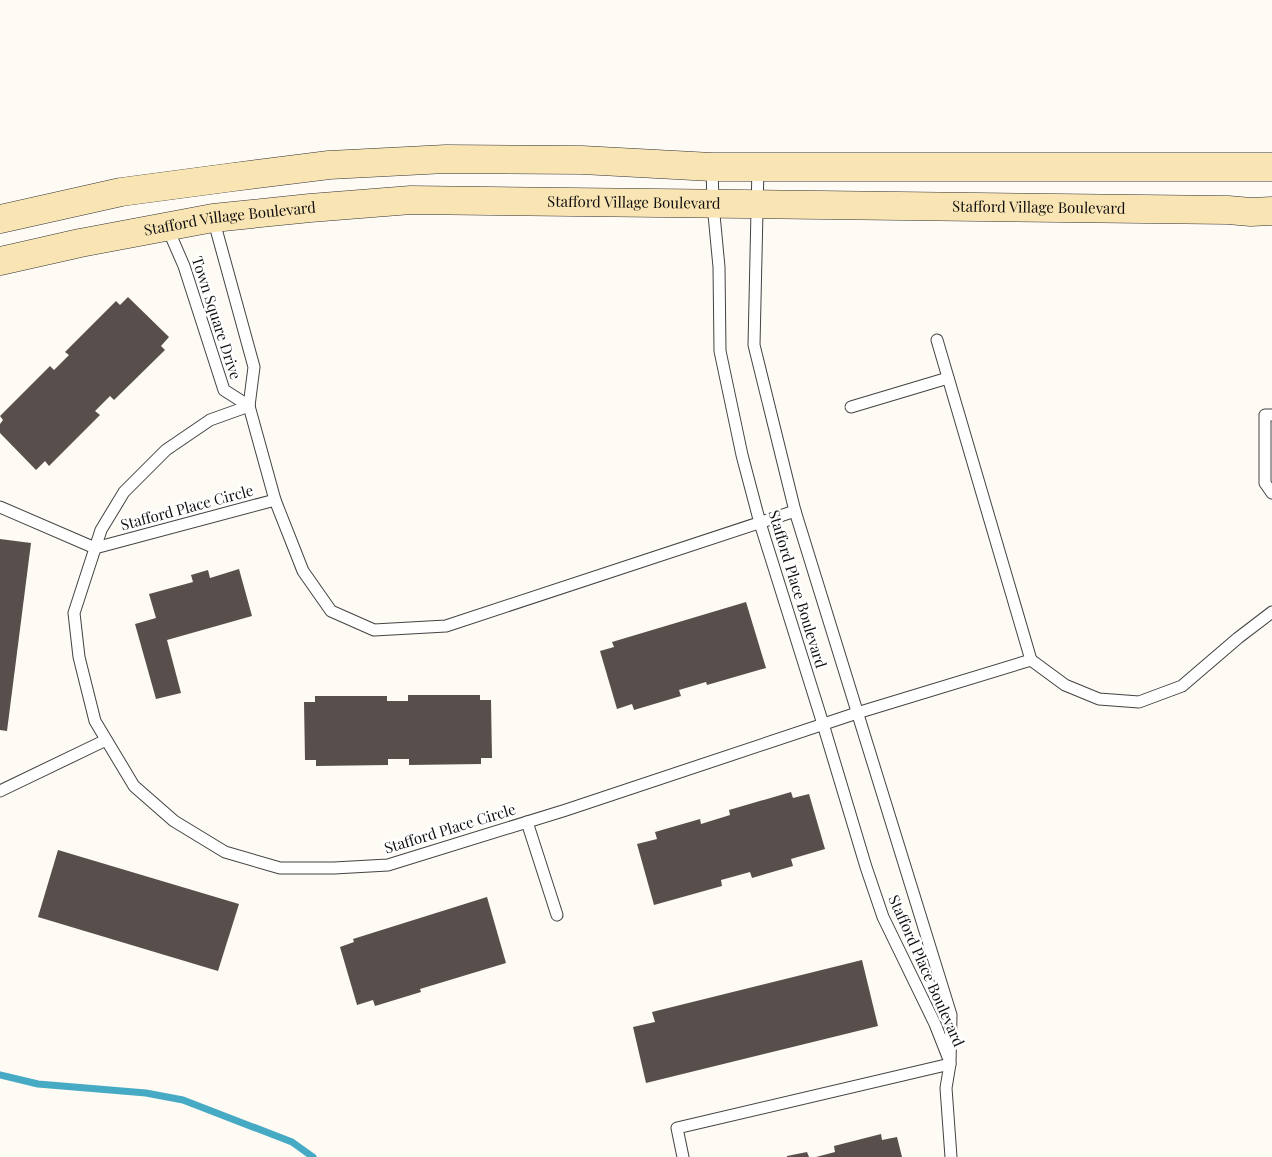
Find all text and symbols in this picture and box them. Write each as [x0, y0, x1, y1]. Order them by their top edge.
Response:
street label: Stafford Village Boulevard [547, 191, 721, 213]
street label: Stafford Village Boulevard [952, 196, 1126, 218]
street label: Stafford Village Boulevard [142, 197, 317, 240]
street label: Town Square Drive [188, 254, 246, 382]
street label: Stafford Place Circle [118, 480, 255, 534]
street label: Stafford Place Boulevard [764, 507, 832, 670]
street label: Stafford Place Circle [381, 799, 518, 858]
street label: Stafford Place Boulevard [884, 892, 970, 1050]

